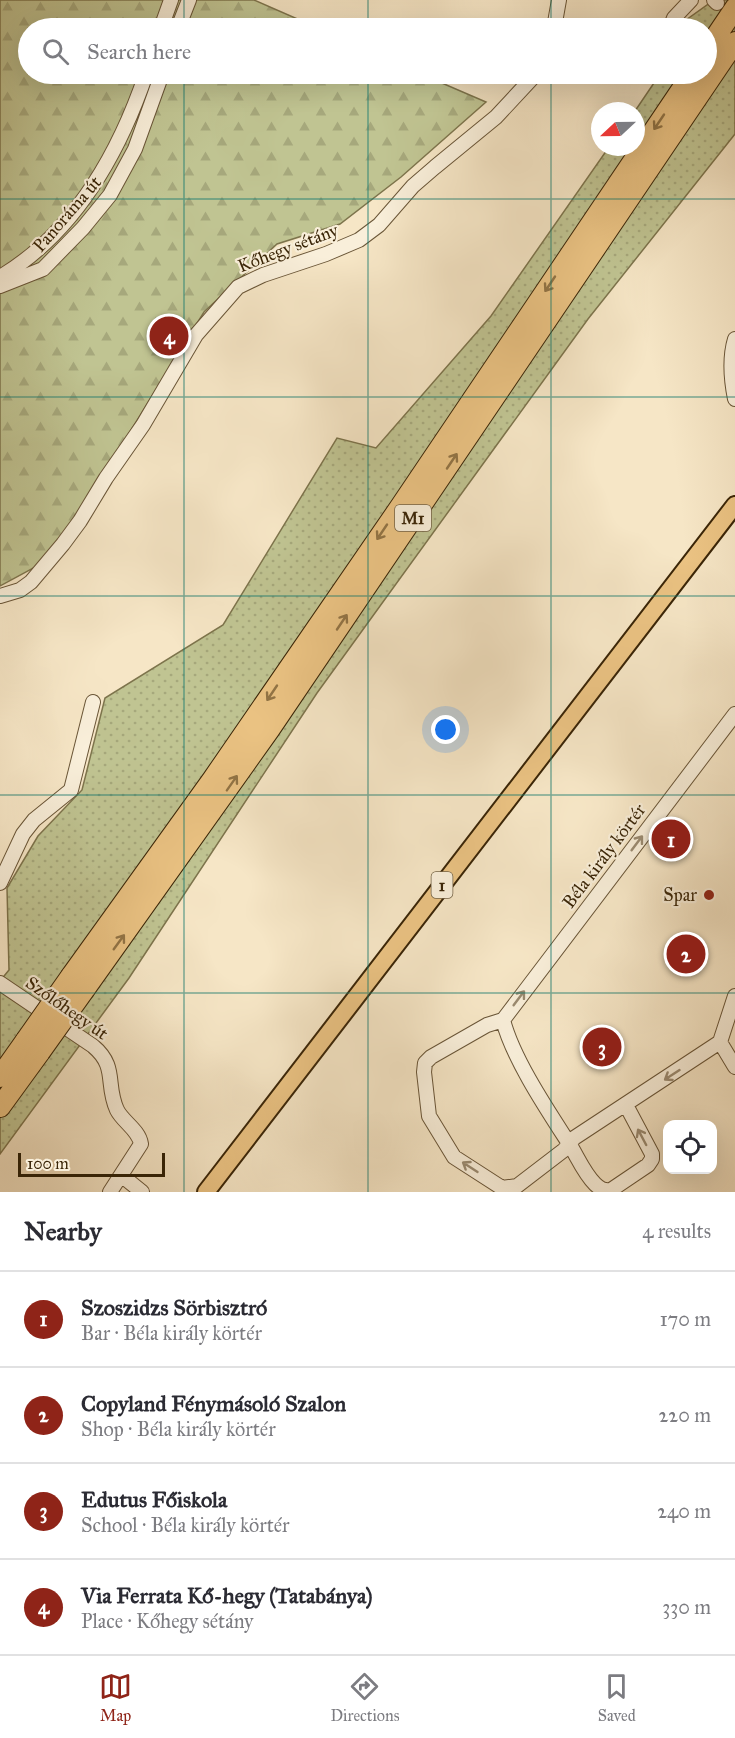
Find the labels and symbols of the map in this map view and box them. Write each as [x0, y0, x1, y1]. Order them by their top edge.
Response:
north arrow [591, 102, 645, 156]
one-way arrow [653, 113, 665, 130]
street label: Panoráma út [28, 171, 106, 256]
street label: Kőhegy sétány [235, 219, 342, 278]
one-way arrow [544, 275, 556, 292]
pin: 4 [150, 314, 188, 358]
one-way arrow [446, 453, 458, 470]
road number: M1 [395, 505, 431, 531]
one-way arrow [376, 524, 388, 540]
one-way arrow [336, 614, 348, 631]
one-way arrow [266, 685, 278, 701]
your location [431, 715, 460, 744]
one-way arrow [226, 775, 238, 791]
street label: Béla király körtér [558, 799, 651, 913]
pin: 1 [652, 816, 690, 862]
one-way arrow [631, 835, 643, 851]
road number: 1 [432, 872, 452, 898]
place label: Spar [663, 884, 697, 906]
marker: Spar [702, 888, 716, 902]
pin: 2 [666, 932, 706, 976]
one-way arrow [113, 934, 125, 950]
street label: Szőlőhegy út [21, 972, 113, 1046]
one-way arrow [512, 990, 525, 1006]
pin: 3 [582, 1024, 622, 1070]
one-way arrow [664, 1070, 681, 1082]
one-way arrow [636, 1128, 647, 1146]
scale bar [18, 1150, 165, 1178]
one-way arrow [462, 1161, 478, 1173]

